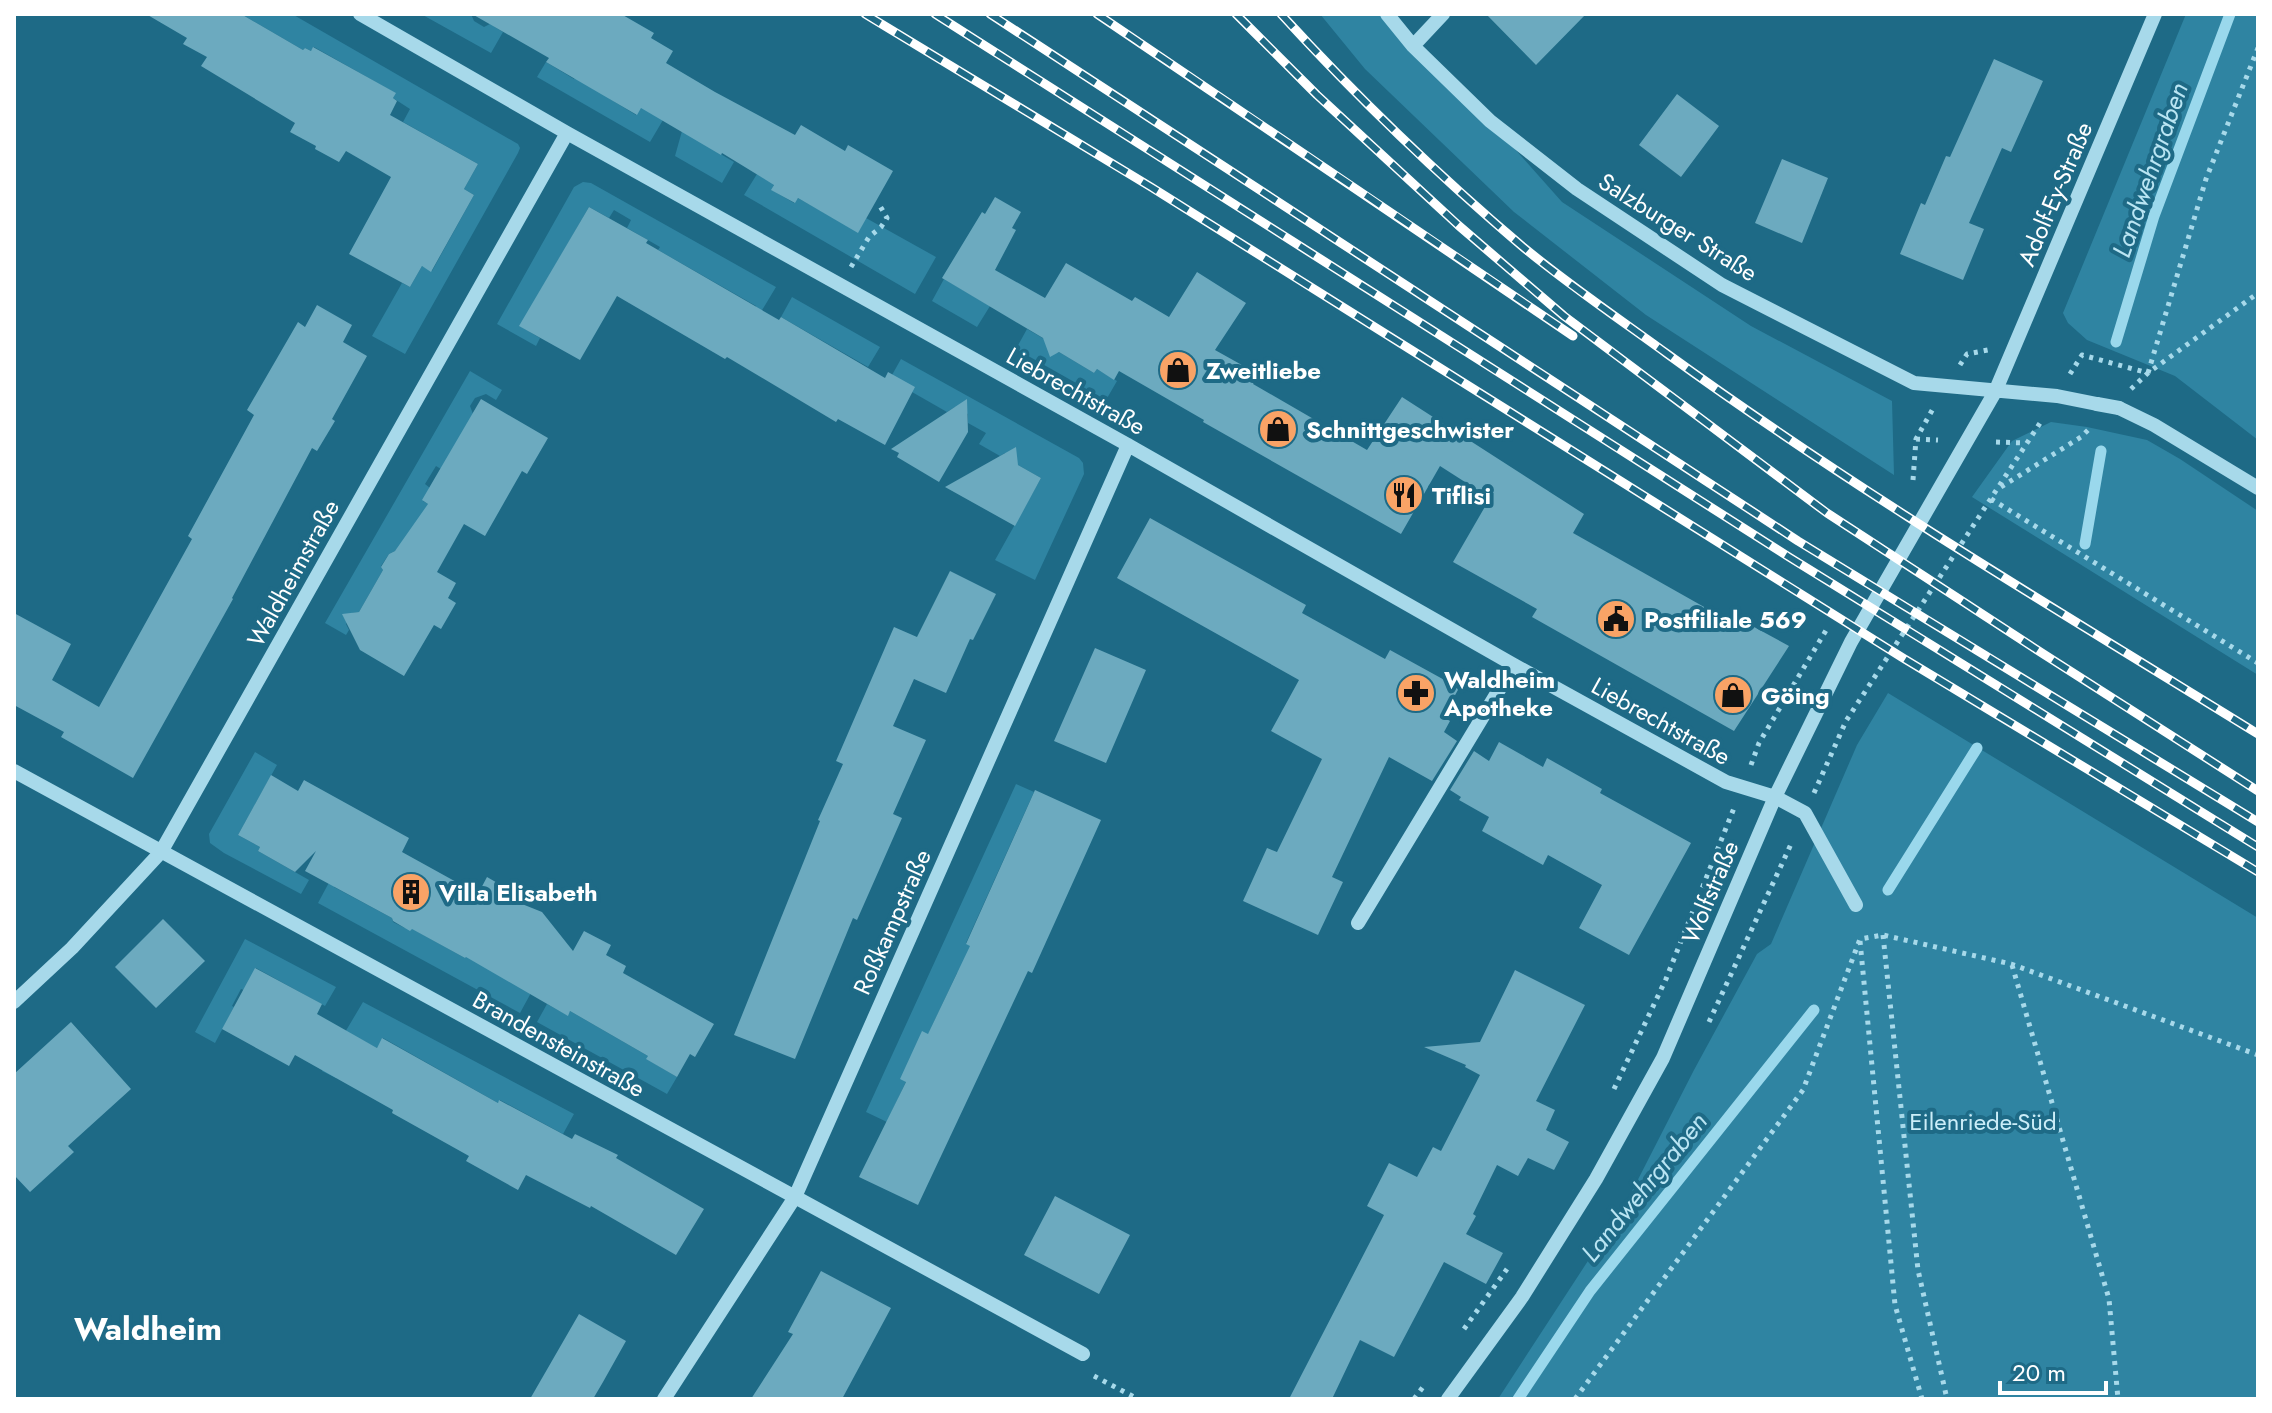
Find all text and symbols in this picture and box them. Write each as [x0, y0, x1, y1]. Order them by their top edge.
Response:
water label: Landwehrgraben [2102, 77, 2198, 263]
street label: Adolf-Ey-Straße [2009, 117, 2101, 271]
street label: Salzburger Straße [1592, 164, 1764, 290]
street label: Liebrechtstraße [1000, 338, 1152, 444]
shop icon: Zweitliebe [1157, 349, 1199, 391]
place label: Zweitliebe [1206, 353, 1321, 388]
shop icon: Schnittgeschwister [1257, 408, 1299, 450]
place label: Schnittgeschwister [1306, 412, 1514, 447]
restaurant icon: Tiflisi [1383, 474, 1425, 516]
place label: Tiflisi [1432, 478, 1491, 513]
street label: Waldheimstraße [238, 493, 348, 653]
public building icon: Postfiliale 569 [1595, 598, 1637, 640]
place label: Postfiliale 569 [1644, 602, 1807, 637]
place label: Waldheim Apotheke [1443, 662, 1555, 725]
street label: Liebrechtstraße [1585, 668, 1737, 774]
pharmacy icon: Waldheim Apotheke [1395, 672, 1437, 714]
shop icon: Göing [1712, 674, 1754, 716]
place label: Göing [1761, 678, 1830, 713]
street label: Wolfstraße [1673, 835, 1747, 949]
street label: Roßkampstraße [844, 844, 940, 1000]
building icon: Villa Elisabeth [390, 871, 432, 913]
place label: Villa Elisabeth [438, 875, 598, 910]
street label: Brandensteinstraße [466, 982, 652, 1106]
water label: Landwehrgraben [1572, 1104, 1716, 1270]
park label: Eilenriede-Süd [1909, 1104, 2057, 1139]
district label: Waldheim [74, 1306, 222, 1352]
scale bar [2000, 1345, 2106, 1395]
text: 20 m [2012, 1355, 2066, 1390]

